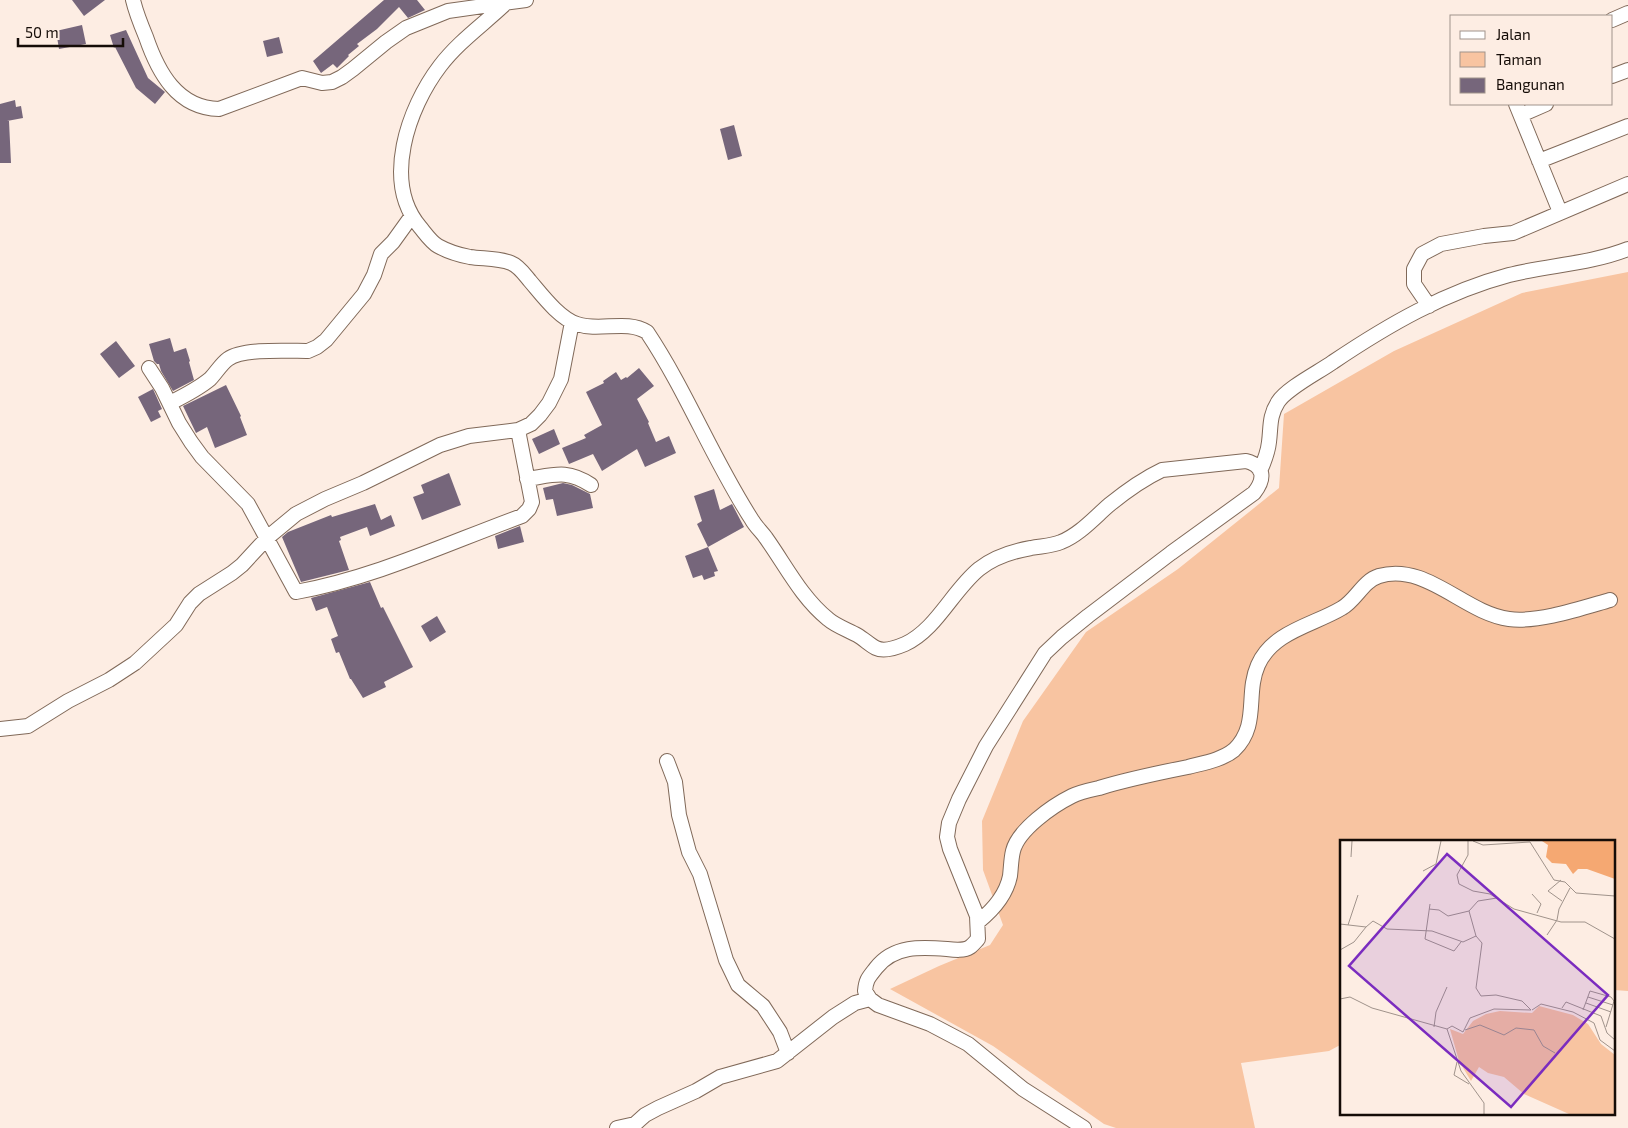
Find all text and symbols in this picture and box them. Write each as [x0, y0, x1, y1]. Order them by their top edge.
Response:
scale bar [18, 15, 122, 47]
legend [1450, 15, 1613, 105]
text: 50 m [25, 23, 59, 41]
text: Jalan [1496, 25, 1531, 43]
text: Taman [1496, 50, 1542, 68]
text: Bangunan [1496, 75, 1565, 93]
inset map [1340, 840, 1616, 1116]

